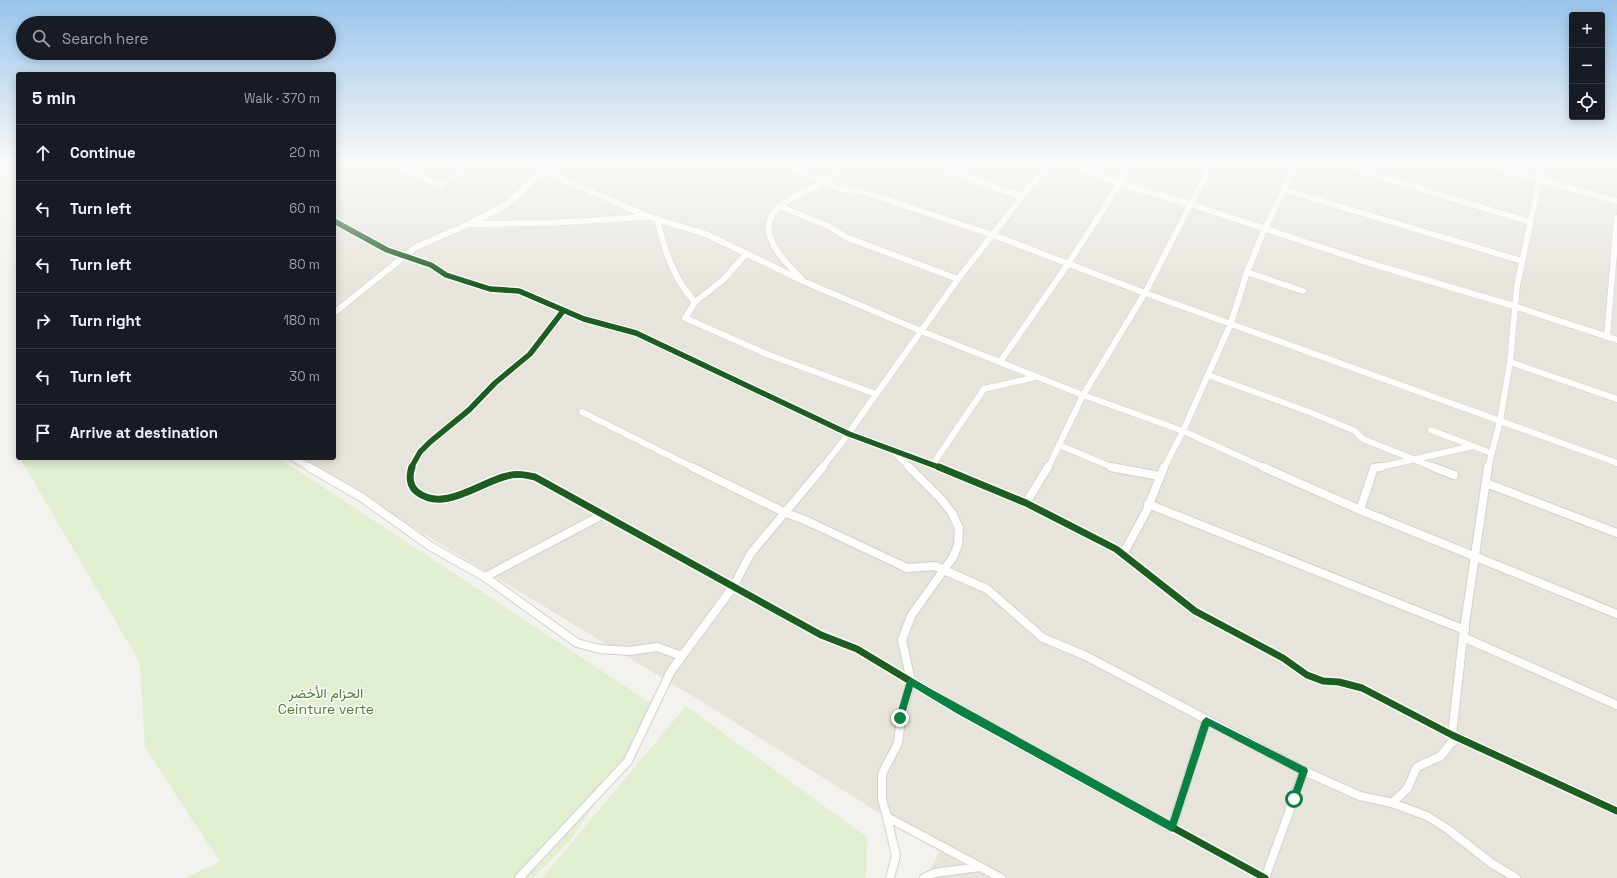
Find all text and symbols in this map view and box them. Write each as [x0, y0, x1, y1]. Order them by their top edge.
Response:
map controls [1569, 12, 1605, 120]
button: + [1569, 12, 1605, 48]
search box [16, 16, 336, 60]
icon: search [30, 27, 52, 49]
text: Search here [62, 29, 148, 48]
button: − [1569, 48, 1605, 84]
button: locate [1569, 84, 1605, 120]
text: 5 min [32, 87, 76, 109]
text: Walk · 370 m [244, 90, 320, 107]
icon: ahead [32, 142, 54, 164]
text: Continue [70, 143, 136, 162]
text: 20 m [289, 144, 320, 161]
icon: left [32, 198, 54, 220]
text: Turn left [70, 199, 132, 218]
text: 60 m [289, 200, 320, 217]
icon: left [32, 254, 54, 276]
text: Turn left [70, 255, 132, 274]
text: 80 m [289, 256, 320, 273]
icon: right [32, 310, 54, 332]
text: Turn right [70, 311, 141, 330]
text: 180 m [284, 312, 320, 329]
icon: left [32, 366, 54, 388]
text: Turn left [70, 367, 132, 386]
text: 30 m [289, 368, 320, 385]
icon: arrive [32, 422, 54, 444]
text: Arrive at destination [70, 423, 218, 442]
park label: الحزام الأخضر Ceinture verte [278, 684, 374, 718]
route end [891, 709, 909, 727]
route start [1285, 790, 1303, 808]

